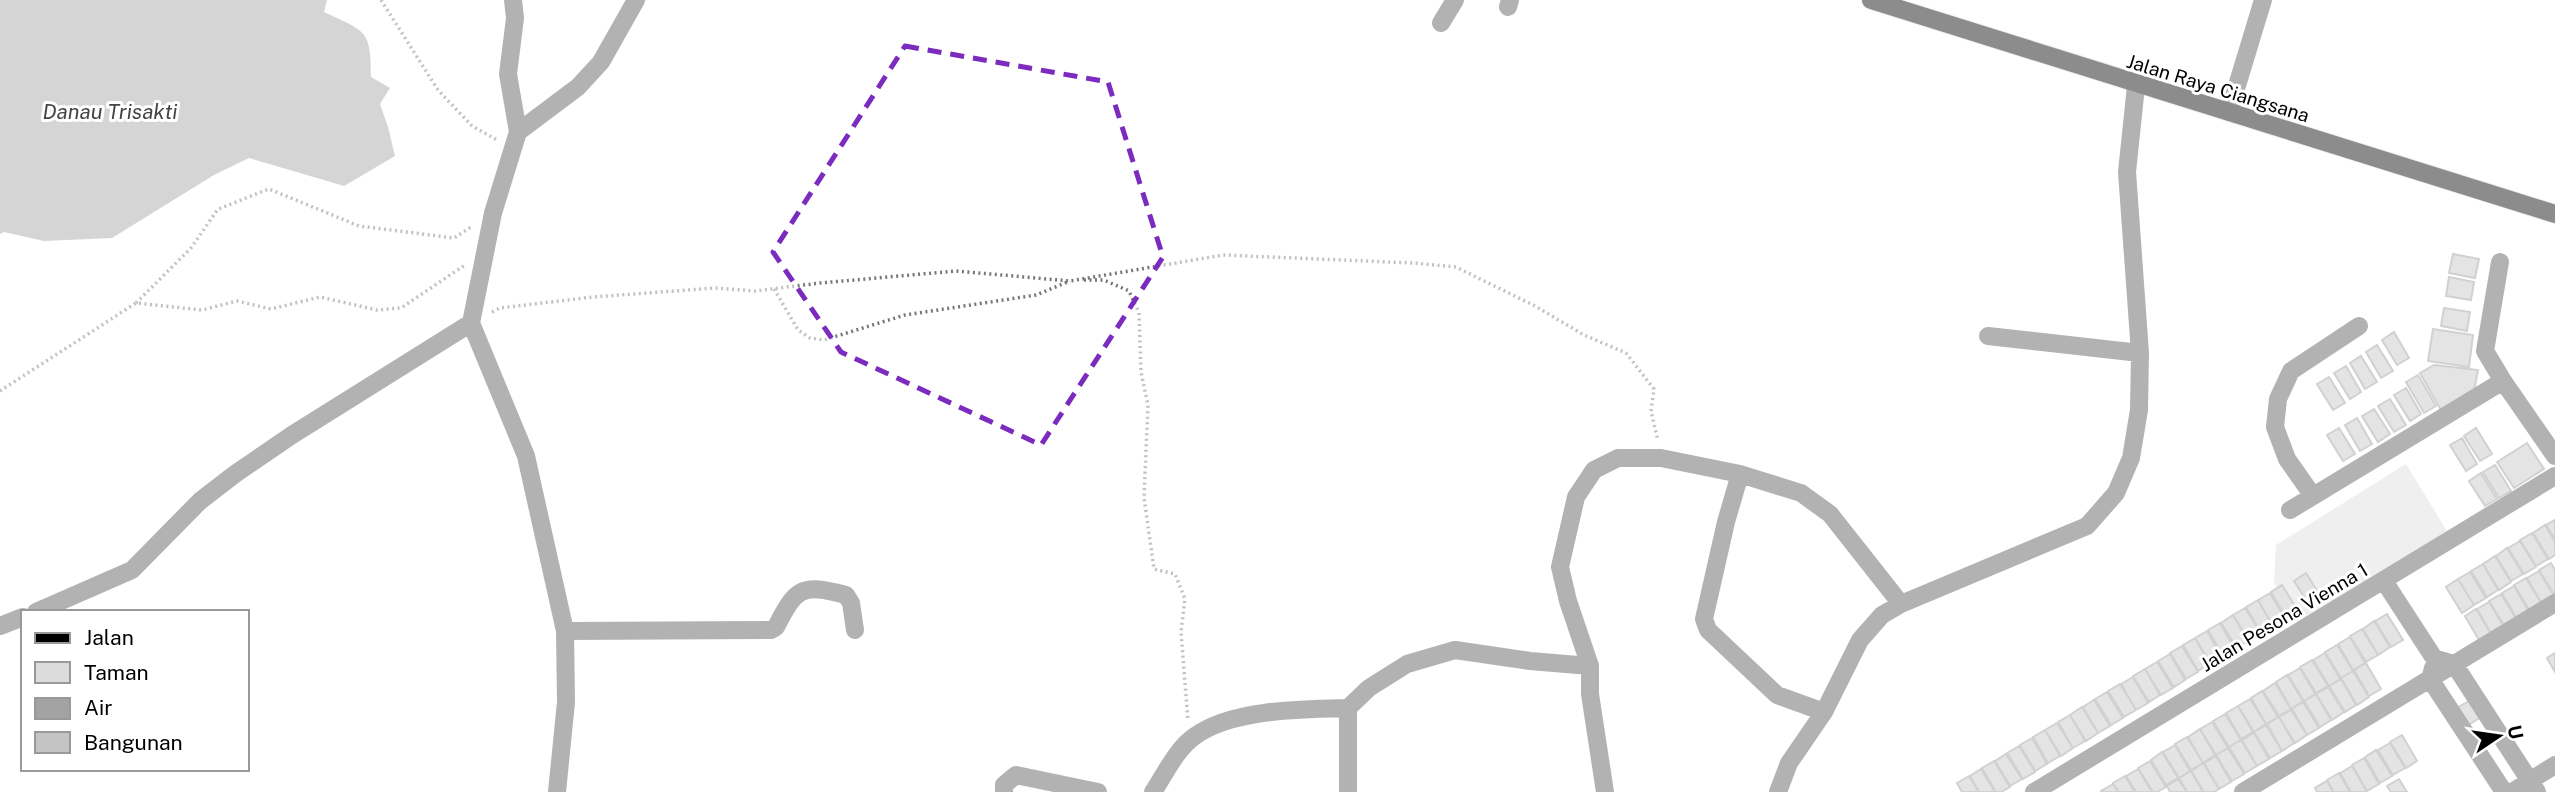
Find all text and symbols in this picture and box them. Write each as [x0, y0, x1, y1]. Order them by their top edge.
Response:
street label: Jalan Raya Ciangsana [2124, 50, 2312, 126]
water label: Danau Trisakti [43, 99, 177, 124]
street label: Jalan Pesona Vienna 1 [2196, 558, 2372, 676]
legend [21, 610, 248, 771]
text: Jalan [84, 625, 134, 650]
text: Taman [84, 660, 149, 685]
text: Air [84, 695, 112, 720]
north arrow [2464, 701, 2534, 771]
text: U [2503, 723, 2528, 741]
text: Bangunan [84, 730, 183, 755]

